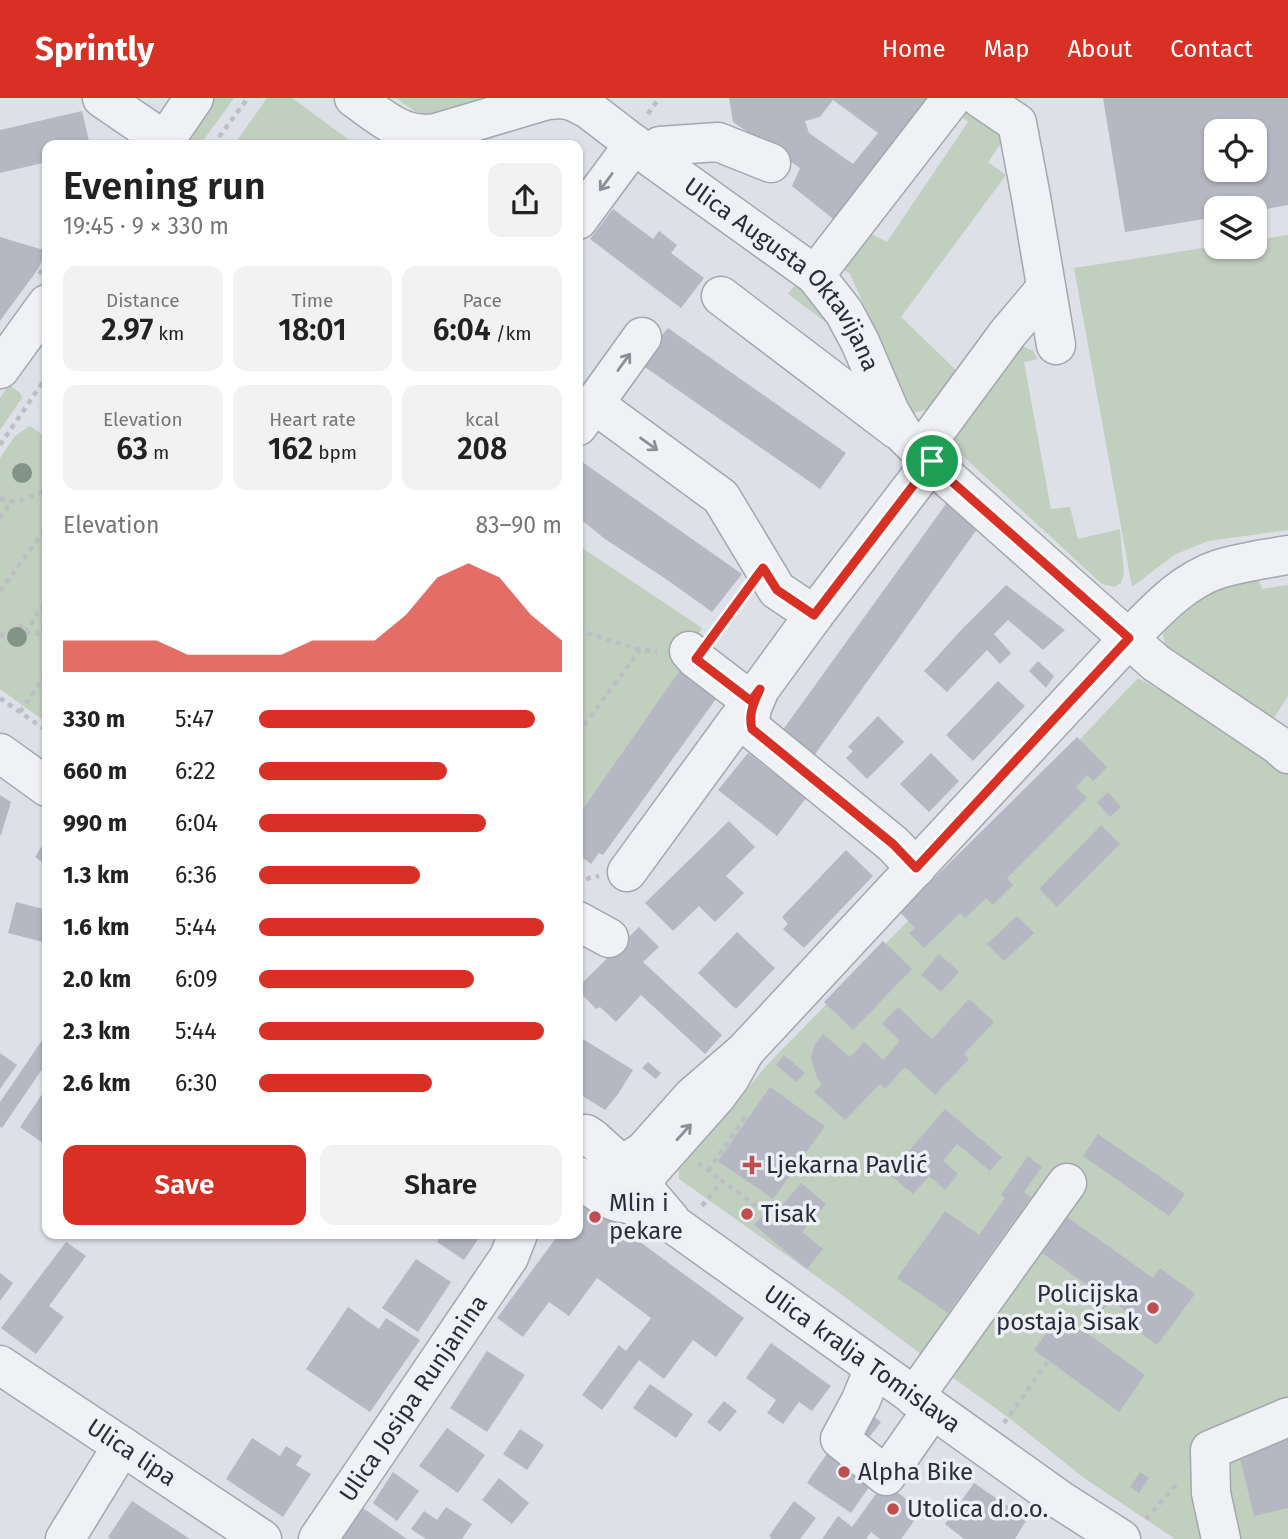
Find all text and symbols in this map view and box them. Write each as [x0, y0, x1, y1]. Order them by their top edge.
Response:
text: Sprintly [35, 29, 154, 69]
text: Home [882, 35, 946, 63]
text: Map [984, 35, 1030, 63]
text: About [1068, 35, 1132, 63]
text: Contact [1170, 35, 1253, 63]
map controls [1204, 119, 1267, 259]
button: locate [1204, 119, 1267, 182]
text: Evening run [63, 163, 266, 209]
button: share [488, 163, 562, 237]
one-way arrow [598, 172, 613, 191]
street label: Ulica Augusta Oktavijana [679, 172, 885, 375]
button: layers [1204, 196, 1267, 259]
text: 19:45 · 9 × 330 m [63, 212, 229, 240]
text: Distance [106, 289, 180, 312]
text: Time [292, 289, 333, 312]
text: Pace [462, 289, 502, 312]
text: 2.97 [101, 312, 153, 348]
text: 18:01 [278, 312, 347, 348]
text: 6:04 [433, 312, 491, 348]
text: km [153, 322, 184, 345]
text: /km [491, 322, 532, 345]
one-way arrow [617, 353, 631, 372]
text: Elevation [103, 408, 183, 431]
text: Heart rate [269, 408, 356, 431]
text: kcal [465, 408, 499, 431]
text: 63 [116, 431, 148, 467]
text: 162 [268, 431, 313, 467]
text: 208 [457, 431, 507, 467]
pin [902, 431, 962, 491]
one-way arrow [639, 437, 658, 451]
text: m [148, 441, 169, 464]
text: bpm [313, 441, 357, 464]
icon: arrive [913, 442, 951, 480]
text: Elevation [63, 511, 159, 539]
text: 83–90 m [475, 511, 562, 539]
text: 330 m [63, 705, 125, 733]
text: 5:47 [175, 705, 214, 733]
text: 660 m [63, 757, 127, 785]
text: 6:22 [175, 757, 216, 785]
text: 990 m [63, 809, 127, 837]
text: 6:04 [175, 809, 218, 837]
text: 1.3 km [63, 861, 129, 889]
text: 6:36 [175, 861, 217, 889]
text: 1.6 km [63, 913, 130, 941]
text: 5:44 [175, 913, 216, 941]
text: 2.0 km [63, 965, 131, 993]
text: 6:09 [175, 965, 217, 993]
text: 2.3 km [63, 1017, 130, 1045]
text: 5:44 [175, 1017, 216, 1045]
text: 2.6 km [63, 1069, 131, 1097]
text: 6:30 [175, 1069, 217, 1097]
one-way arrow [676, 1123, 692, 1141]
button: Save [63, 1145, 306, 1225]
button: Share [320, 1145, 562, 1225]
place label: Ljekarna Pavlić [766, 1151, 928, 1179]
marker: Ljekarna Pavlić [744, 1157, 760, 1173]
place label: Mlin i pekare [609, 1189, 683, 1245]
place label: Tisak [761, 1200, 817, 1228]
marker: Tisak [739, 1206, 755, 1222]
marker: Mlin i pekare [587, 1209, 603, 1225]
street label: Ulica kralja Tomislava [758, 1279, 966, 1439]
place label: Policijska postaja Sisak [996, 1280, 1140, 1336]
street label: Ulica Josipa Runjanina [333, 1290, 493, 1507]
marker: Policijska postaja Sisak [1145, 1300, 1161, 1316]
street label: Ulica lipa [82, 1413, 182, 1492]
place label: Alpha Bike [858, 1458, 973, 1486]
marker: Alpha Bike [836, 1464, 852, 1480]
place label: Utolica d.o.o. [907, 1495, 1048, 1523]
marker: Utolica d.o.o. [885, 1501, 901, 1517]

